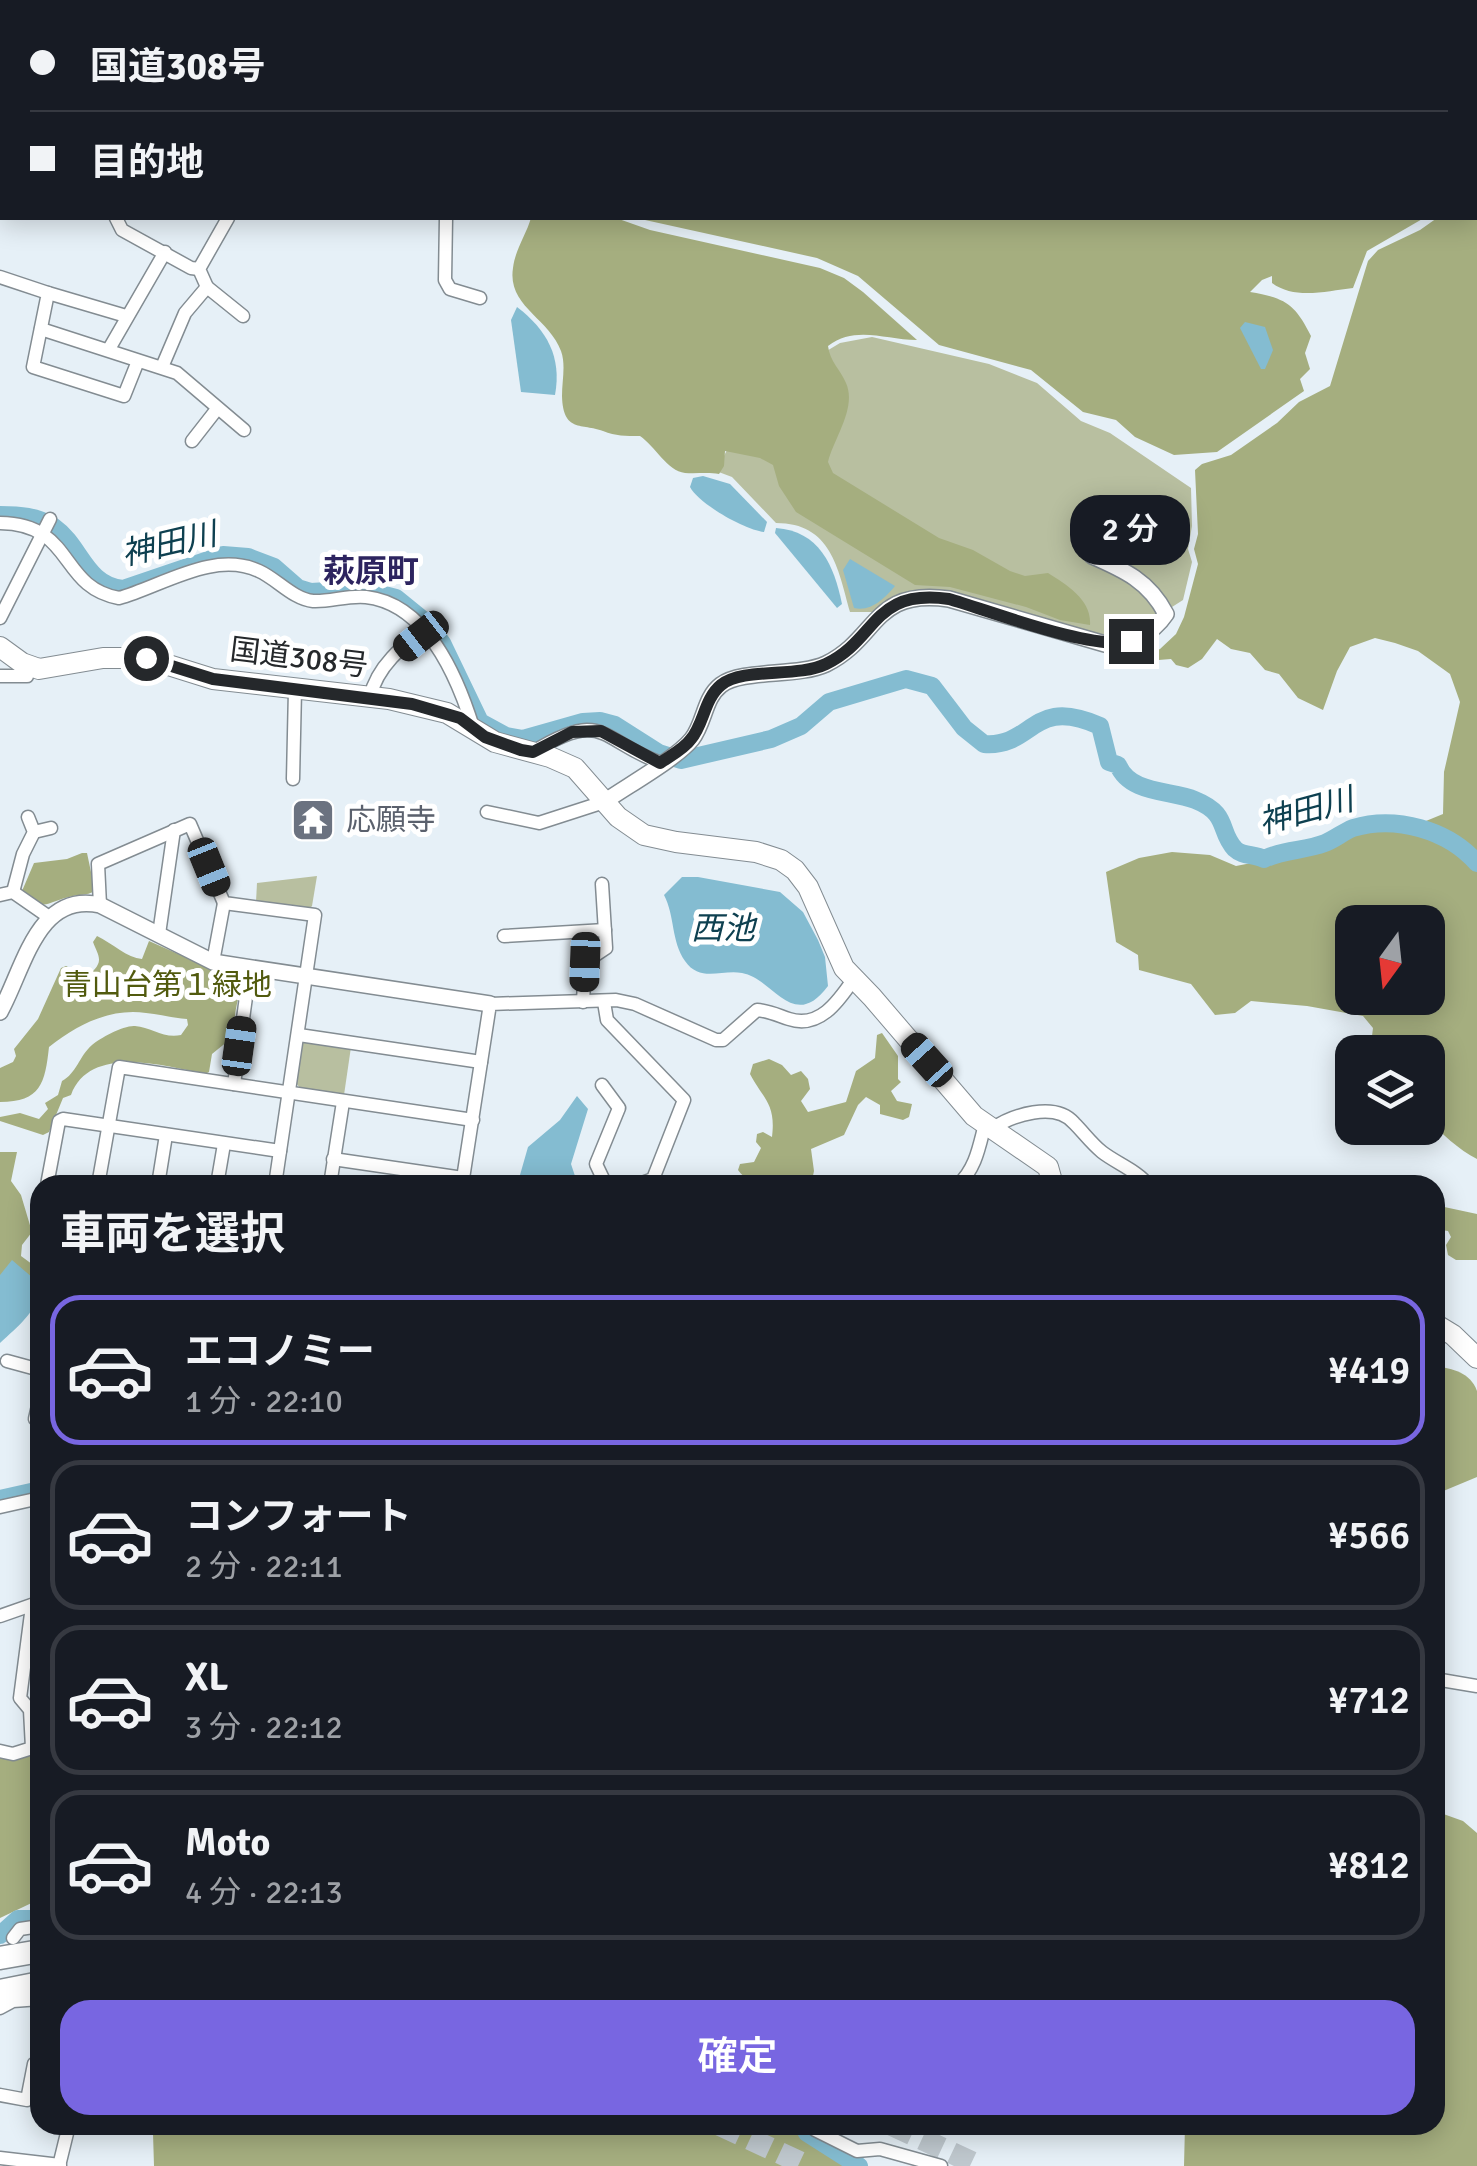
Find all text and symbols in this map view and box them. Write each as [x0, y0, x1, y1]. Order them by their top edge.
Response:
text: 国道308号 [90, 43, 266, 90]
text: 目的地 [90, 139, 204, 186]
callout: 2 分 [1071, 496, 1191, 566]
text: 2 分 [1102, 510, 1158, 549]
water label: 神田川 [118, 514, 223, 574]
district label: 萩原町 [323, 552, 419, 591]
car [388, 606, 454, 666]
route end [1109, 619, 1154, 664]
street label: 国道308号 [228, 631, 370, 685]
route start [124, 636, 169, 681]
water label: 神田川 [1255, 779, 1360, 842]
temple icon: 応願寺 [290, 797, 336, 843]
place label: 応願寺 [346, 802, 436, 839]
car [184, 834, 234, 900]
north arrow [1335, 905, 1445, 1015]
map controls [1335, 905, 1445, 1145]
water label: 西池 [691, 909, 758, 948]
car [569, 931, 601, 993]
park label: 青山台第１緑地 [62, 967, 272, 1004]
car [220, 1014, 258, 1078]
car [896, 1028, 958, 1092]
button: layers [1335, 1035, 1445, 1145]
text: 車両を選択 [60, 1207, 285, 1262]
icon: car [65, 1325, 155, 1415]
text: エコノミー [185, 1328, 375, 1375]
text: ¥419 [1328, 1347, 1410, 1394]
text: 1 分 · 22:10 [185, 1382, 343, 1421]
icon: car [65, 1490, 155, 1580]
text: コンフォート [185, 1493, 412, 1540]
text: ¥566 [1328, 1512, 1410, 1559]
text: 2 分 · 22:11 [185, 1547, 343, 1586]
text: XL [185, 1654, 228, 1701]
icon: car [65, 1655, 155, 1745]
text: ¥712 [1328, 1677, 1410, 1724]
text: 3 分 · 22:12 [185, 1708, 343, 1747]
text: Moto [185, 1819, 270, 1866]
icon: car [65, 1820, 155, 1910]
text: ¥812 [1328, 1842, 1410, 1889]
text: 4 分 · 22:13 [185, 1873, 343, 1912]
button: 確定 [60, 2000, 1415, 2115]

